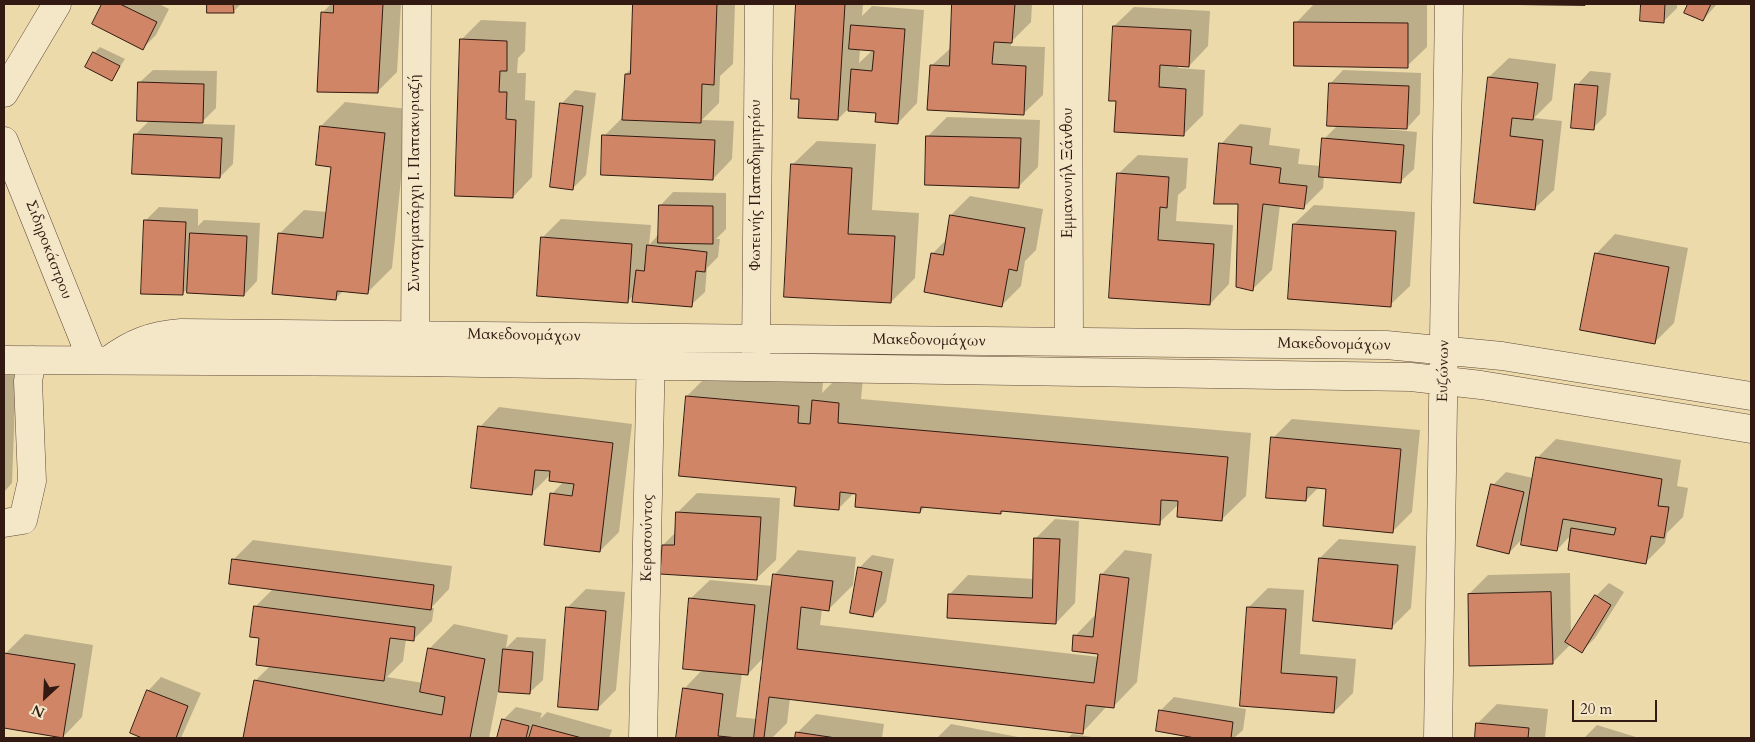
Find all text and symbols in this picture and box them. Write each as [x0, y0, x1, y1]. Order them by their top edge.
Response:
street label: Συνταγματάρχη Ι. Παπακυριαζή [407, 74, 425, 292]
street label: Φωτεινής Παπαδημητρίου [748, 99, 766, 271]
street label: Εμμανουήλ Ξάνθου [1060, 108, 1078, 238]
street label: Σιδηροκάστρου [21, 198, 75, 302]
street label: Μακεδονομάχων [467, 326, 581, 346]
street label: Μακεδονομάχων [872, 331, 986, 351]
street label: Μακεδονομάχων [1277, 335, 1391, 355]
street label: Ευζώνων [1434, 340, 1454, 402]
street label: Κερασούντος [638, 494, 658, 582]
north arrow [20, 672, 70, 722]
scale bar [1575, 690, 1660, 722]
text: 20 m [1580, 699, 1612, 719]
text: N [29, 700, 48, 722]

